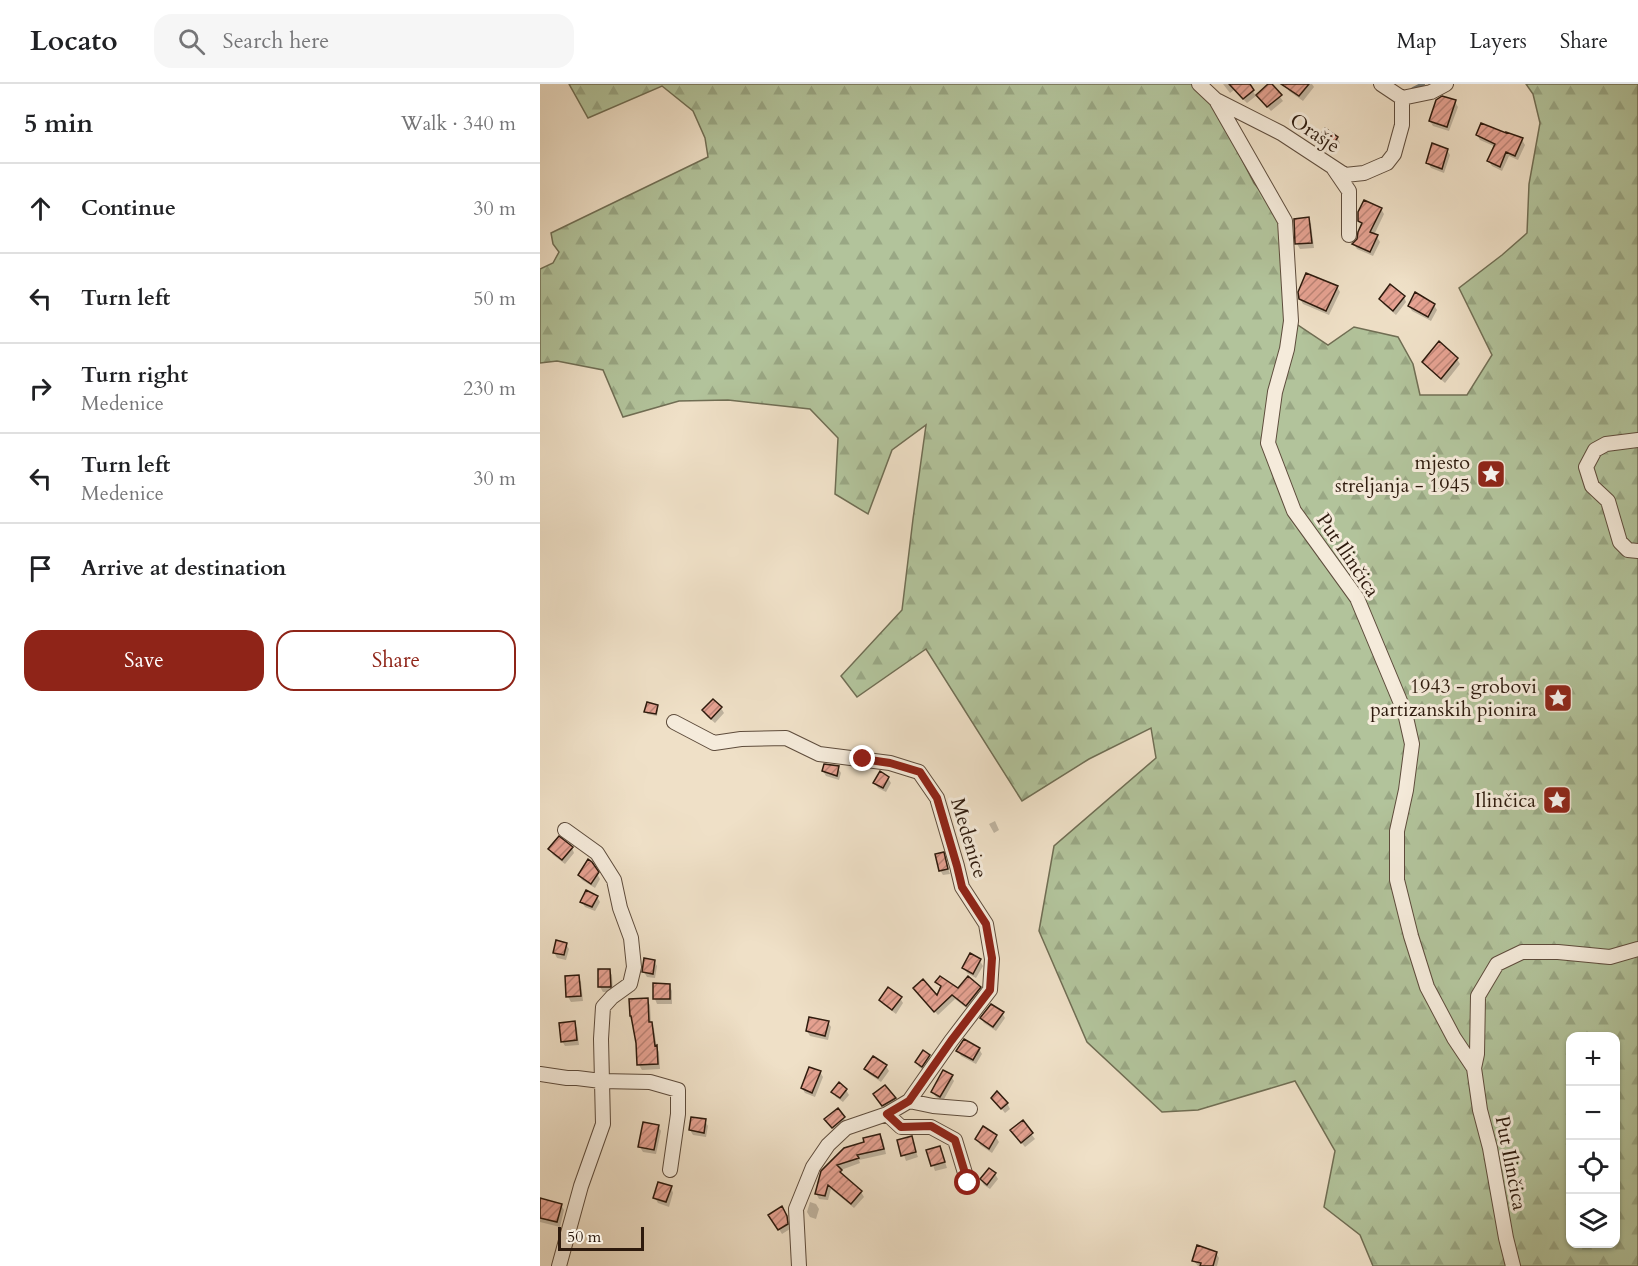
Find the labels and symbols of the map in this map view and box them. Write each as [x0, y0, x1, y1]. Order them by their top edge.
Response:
street label: Orašje [1285, 107, 1345, 159]
place label: mjesto streljanja - 1945 [1335, 449, 1470, 499]
place icon: mjesto streljanja - 1945 [1475, 458, 1507, 490]
street label: Put Ilinčica [1310, 508, 1386, 603]
place label: 1943 - grobovi partizanskih pionira [1370, 673, 1537, 723]
place icon: 1943 - grobovi partizanskih pionira [1542, 682, 1574, 714]
route end [849, 745, 875, 771]
place icon: Ilinčica [1541, 784, 1573, 816]
place label: Ilinčica [1475, 787, 1536, 814]
street label: Medenice [944, 794, 994, 882]
street label: Put Ilinčica [1489, 1113, 1533, 1213]
route start [954, 1169, 980, 1195]
scale bar [558, 1224, 644, 1252]

